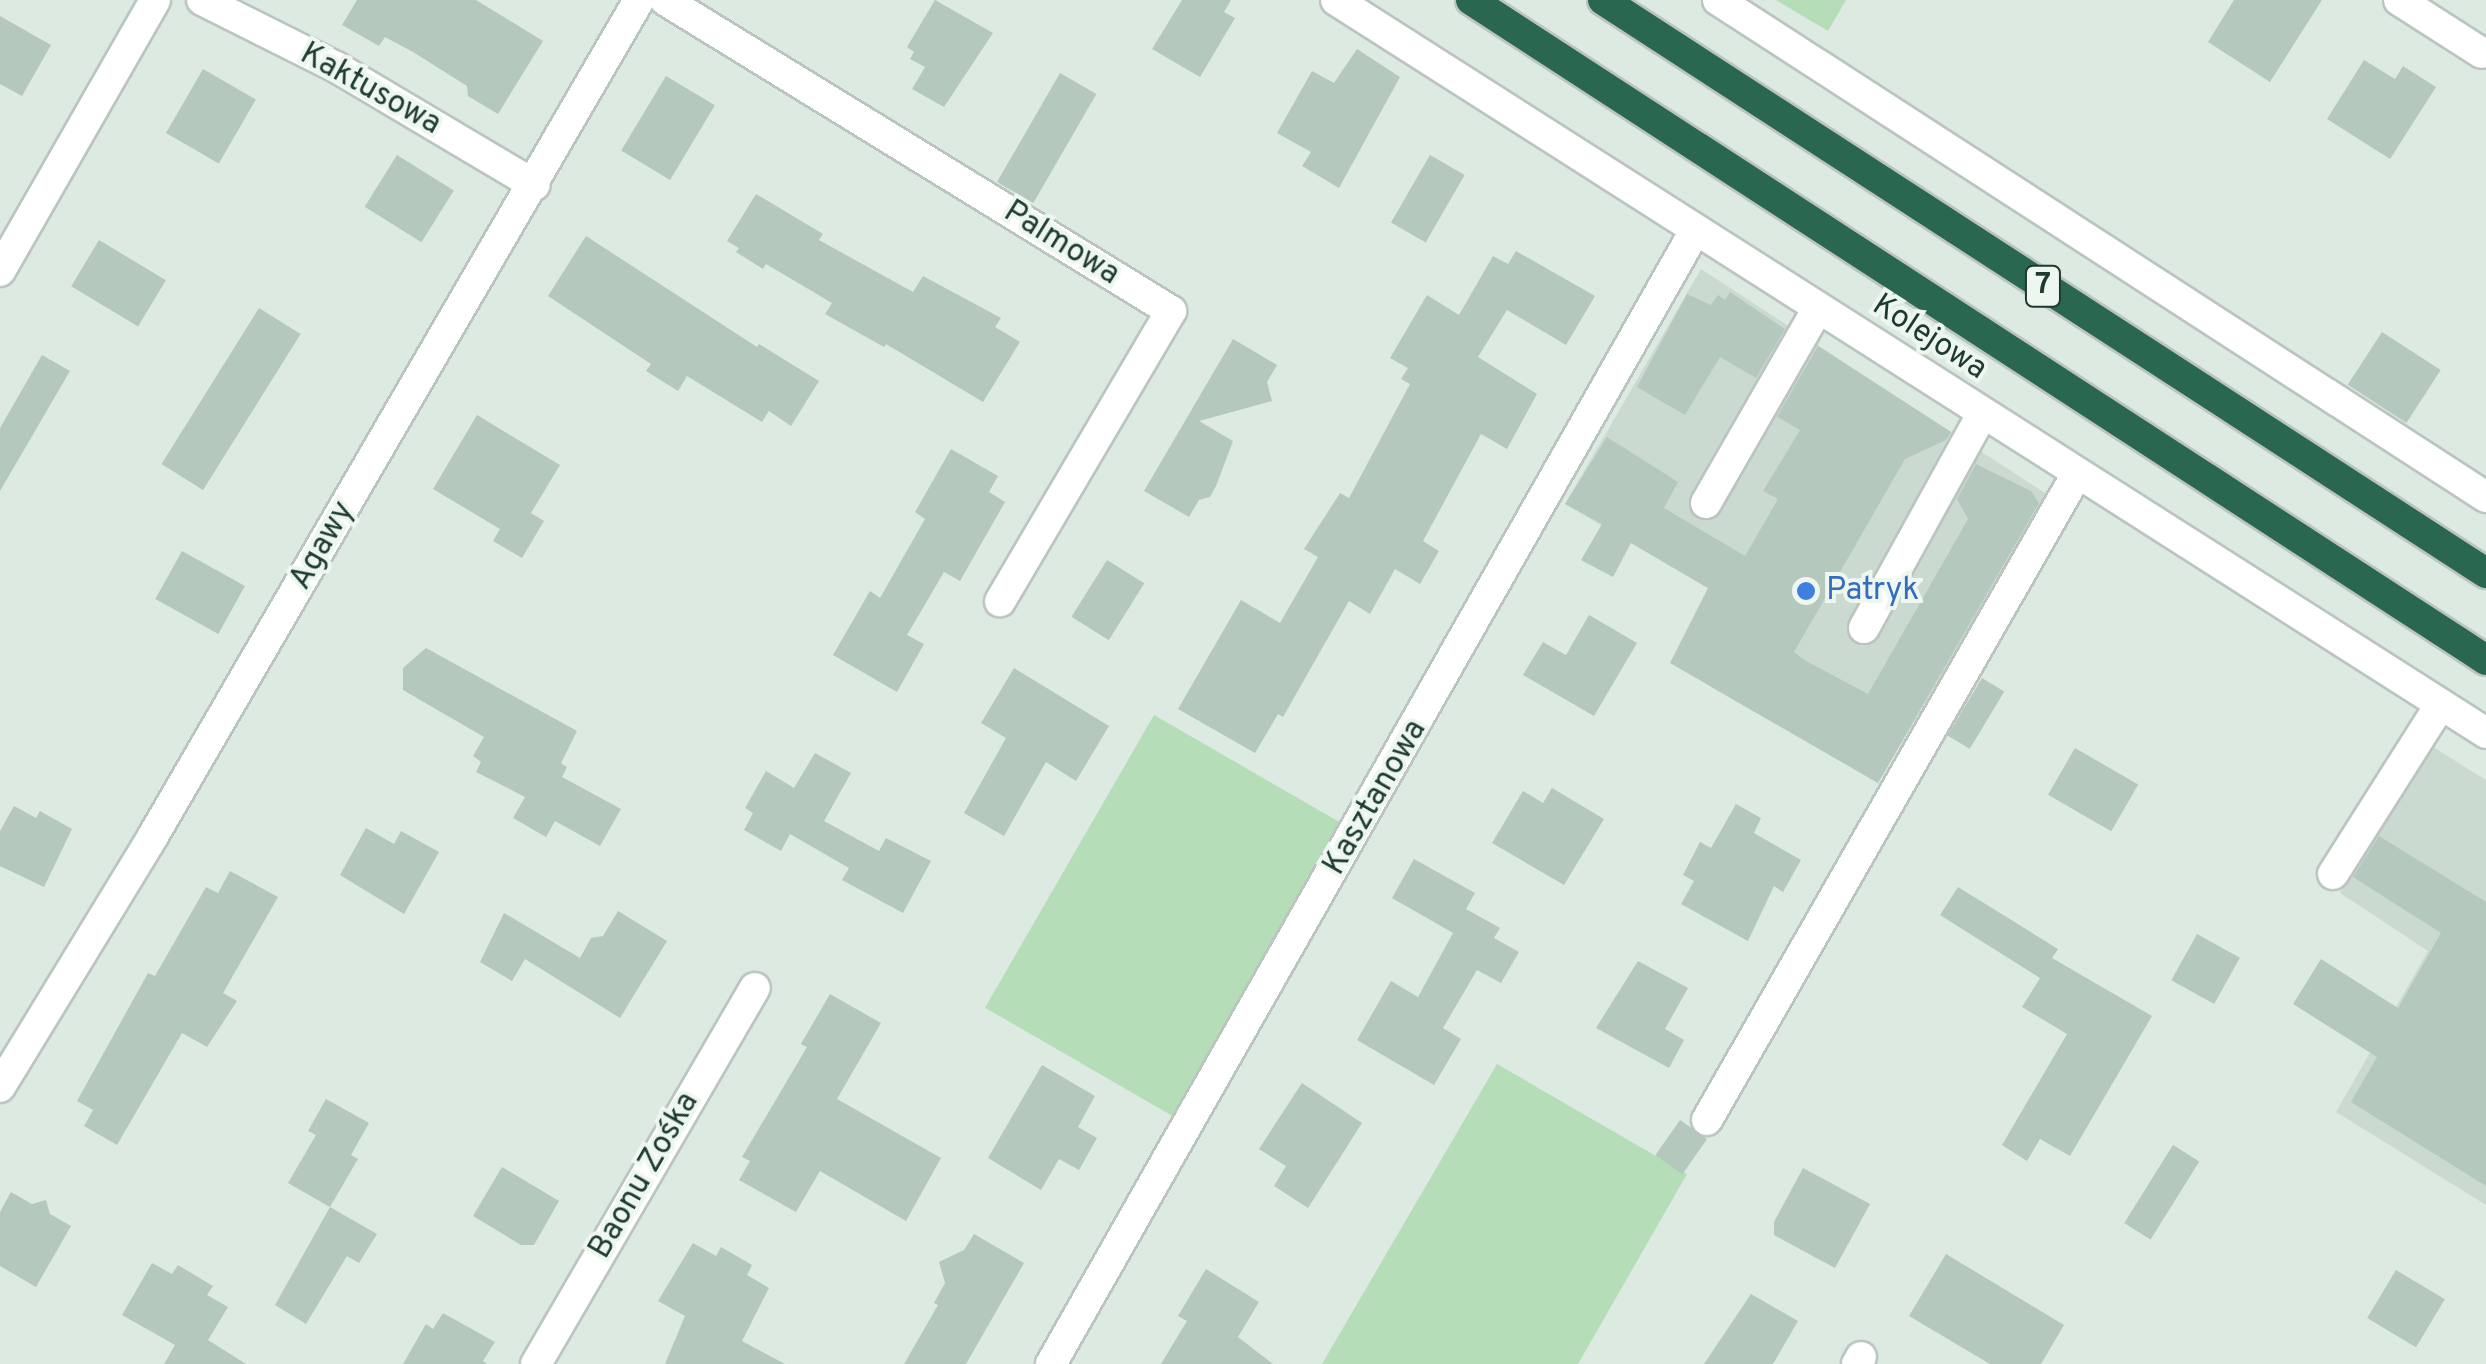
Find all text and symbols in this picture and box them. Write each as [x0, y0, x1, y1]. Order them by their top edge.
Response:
street label: Kaktusowa [293, 36, 447, 144]
street label: Palmowa [996, 193, 1126, 295]
road number: 7 [2023, 261, 2063, 311]
street label: Kolejowa [1865, 287, 1993, 389]
street label: Agawy [282, 495, 364, 597]
place label: Patryk [1826, 572, 1919, 610]
marker: Patryk [1795, 580, 1817, 602]
street label: Kasztanowa [1316, 714, 1436, 882]
street label: Baonu Zośka [582, 1086, 708, 1266]

